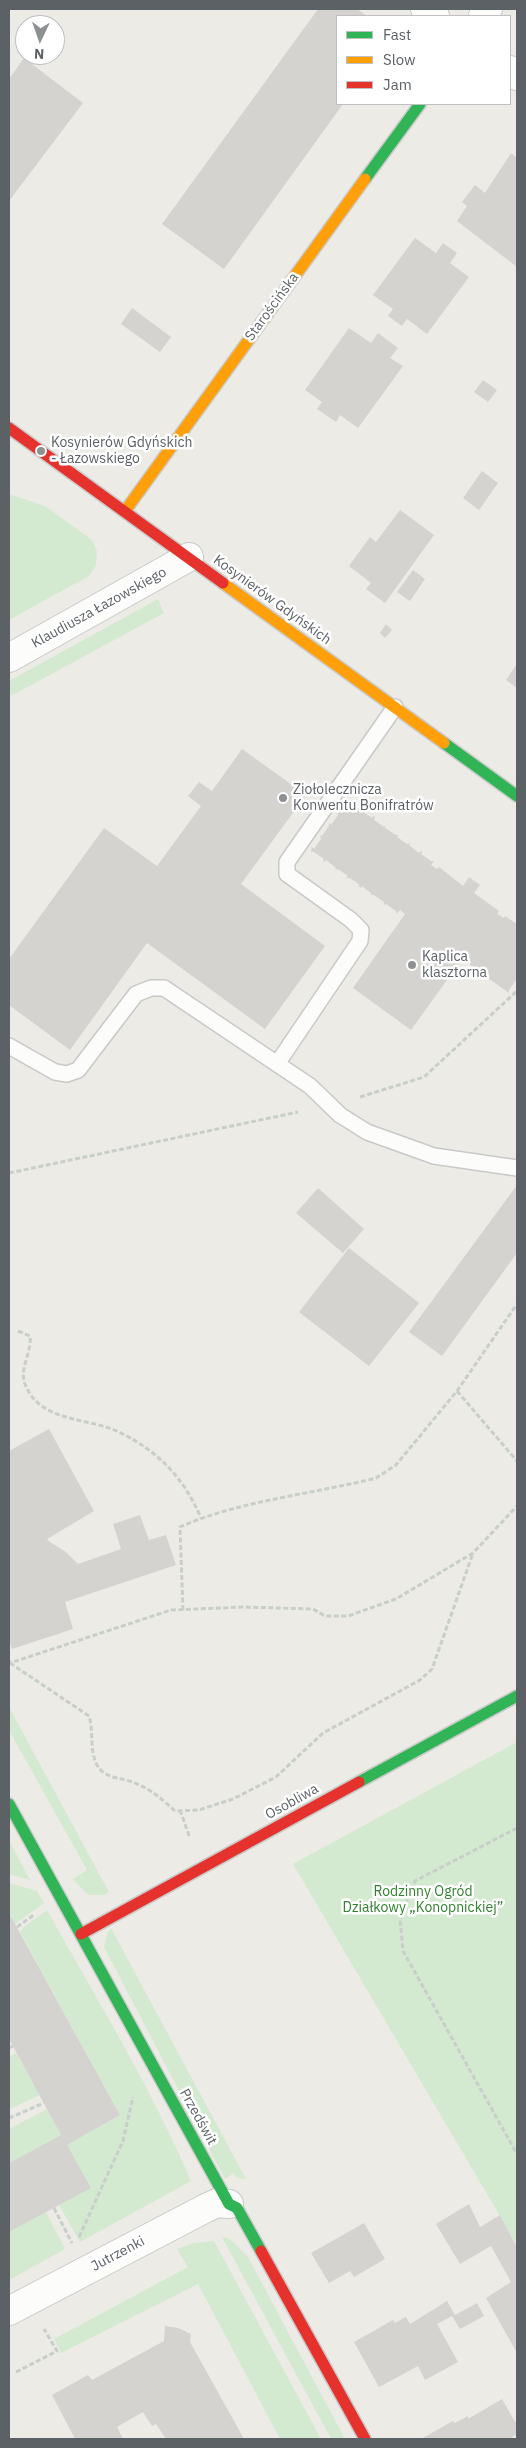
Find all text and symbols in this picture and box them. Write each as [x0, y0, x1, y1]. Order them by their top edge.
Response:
north arrow [15, 15, 65, 65]
legend [336, 15, 511, 105]
text: Fast [383, 25, 411, 44]
text: N [34, 45, 45, 63]
text: Slow [383, 50, 416, 69]
text: Jam [383, 75, 412, 94]
street label: Starościńska [242, 270, 302, 344]
place label: Kosynierów Gdyńskich - Łazowskiego [51, 435, 192, 468]
marker: Kosynierów Gdyńskich - Łazowskiego [35, 445, 47, 457]
street label: Kosynierów Gdyńskich [210, 552, 334, 648]
street label: Klaudiusza Łazowskiego [29, 564, 169, 652]
place label: Ziołolecznicza Konwentu Bonifratrów [293, 782, 434, 814]
marker: Ziołolecznicza Konwentu Bonifratrów [277, 792, 289, 804]
place label: Kaplica klasztorna [422, 949, 487, 982]
marker: Kaplica klasztorna [406, 959, 418, 971]
street label: Osobliwa [263, 1781, 321, 1823]
park label: Rodzinny Ogród Działkowy „Konopnickiej” [343, 1884, 503, 1916]
street label: Przedświt [176, 2086, 220, 2148]
street label: Jutrzenki [88, 2233, 148, 2275]

